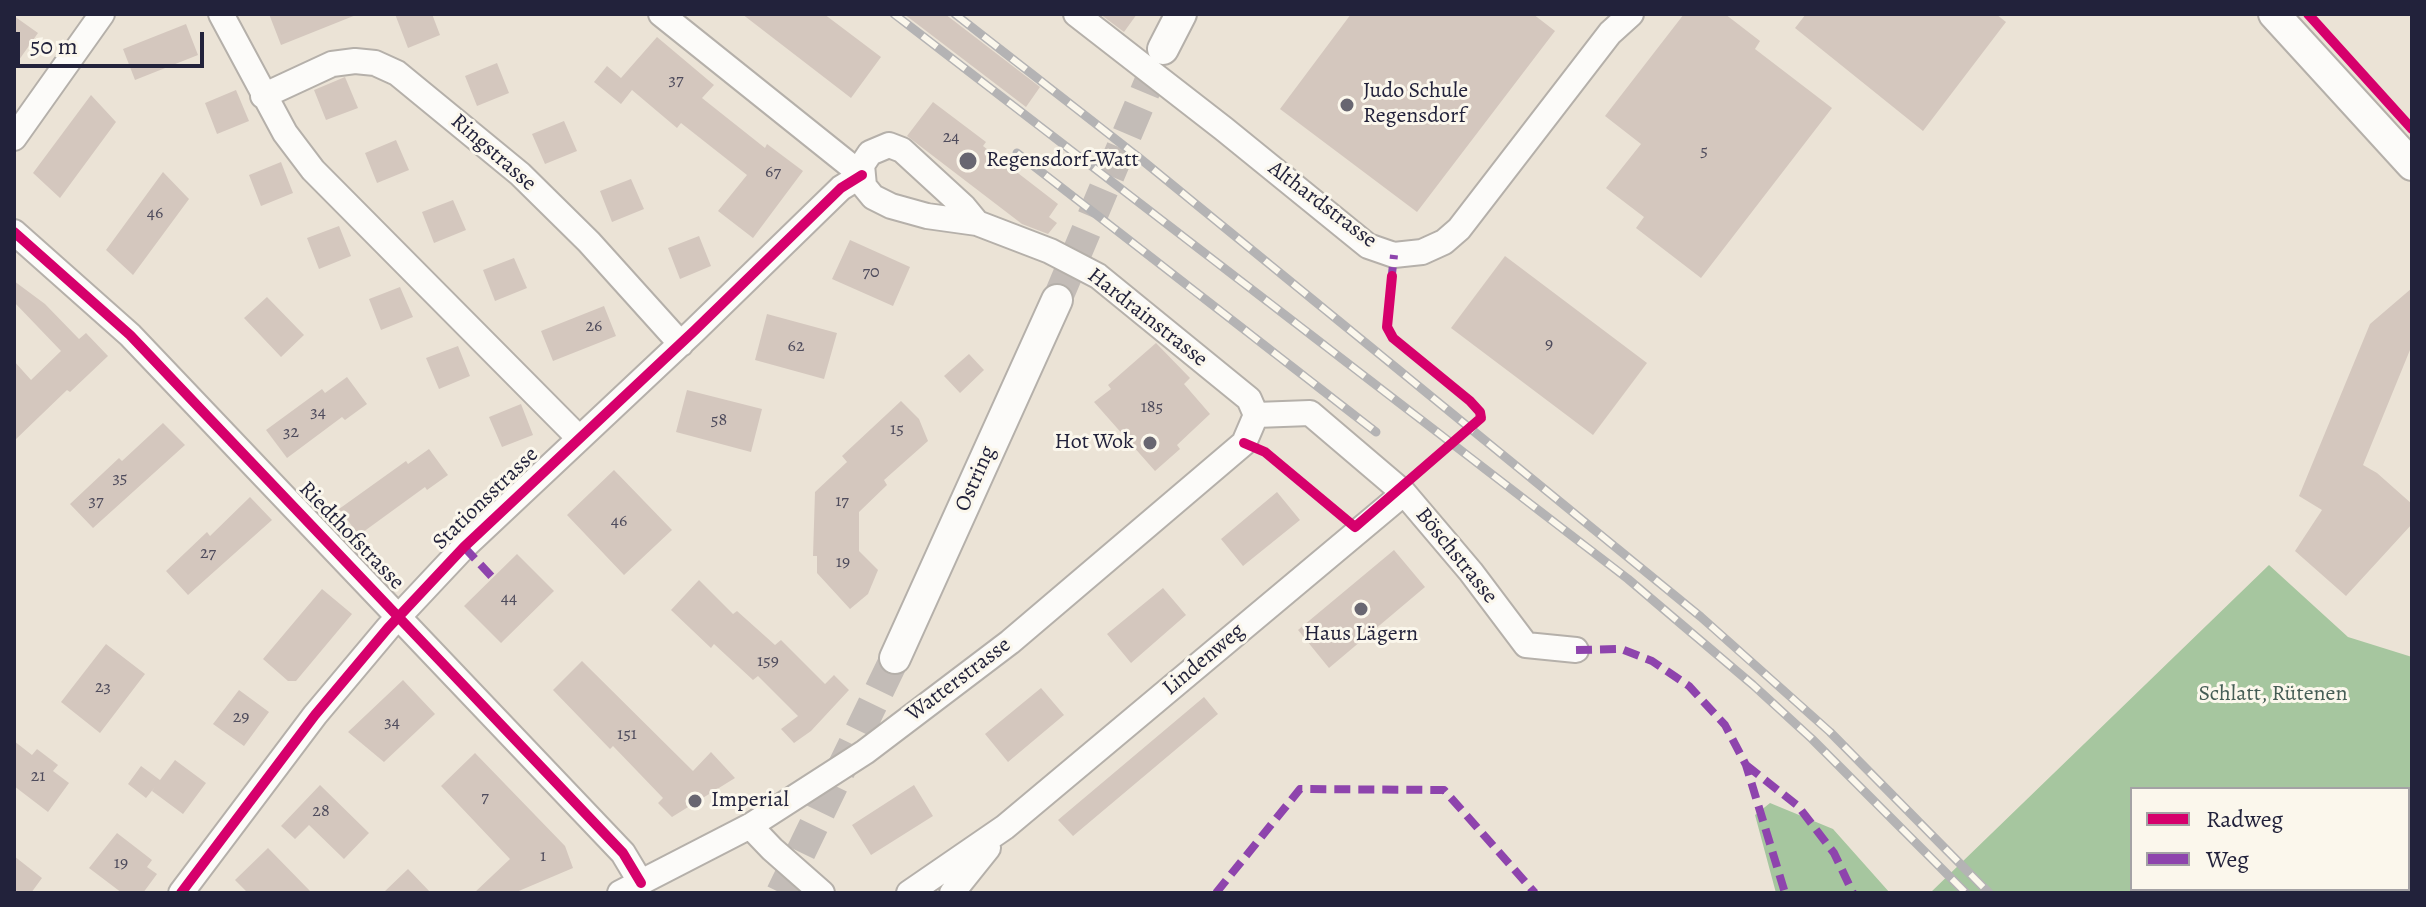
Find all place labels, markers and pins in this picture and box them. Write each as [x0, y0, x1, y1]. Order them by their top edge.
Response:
place label: Judo Schule Regensdorf [1363, 79, 1468, 130]
marker: Judo Schule Regensdorf [1338, 96, 1356, 114]
place label: Regensdorf-Watt [986, 148, 1139, 174]
marker: Regensdorf-Watt [957, 150, 979, 172]
place label: Hot Wok [1055, 430, 1134, 456]
marker: Hot Wok [1141, 434, 1159, 452]
marker: Haus Lägern [1352, 600, 1370, 618]
place label: Haus Lägern [1304, 622, 1418, 648]
place label: Imperial [711, 788, 789, 814]
marker: Imperial [686, 792, 704, 810]

